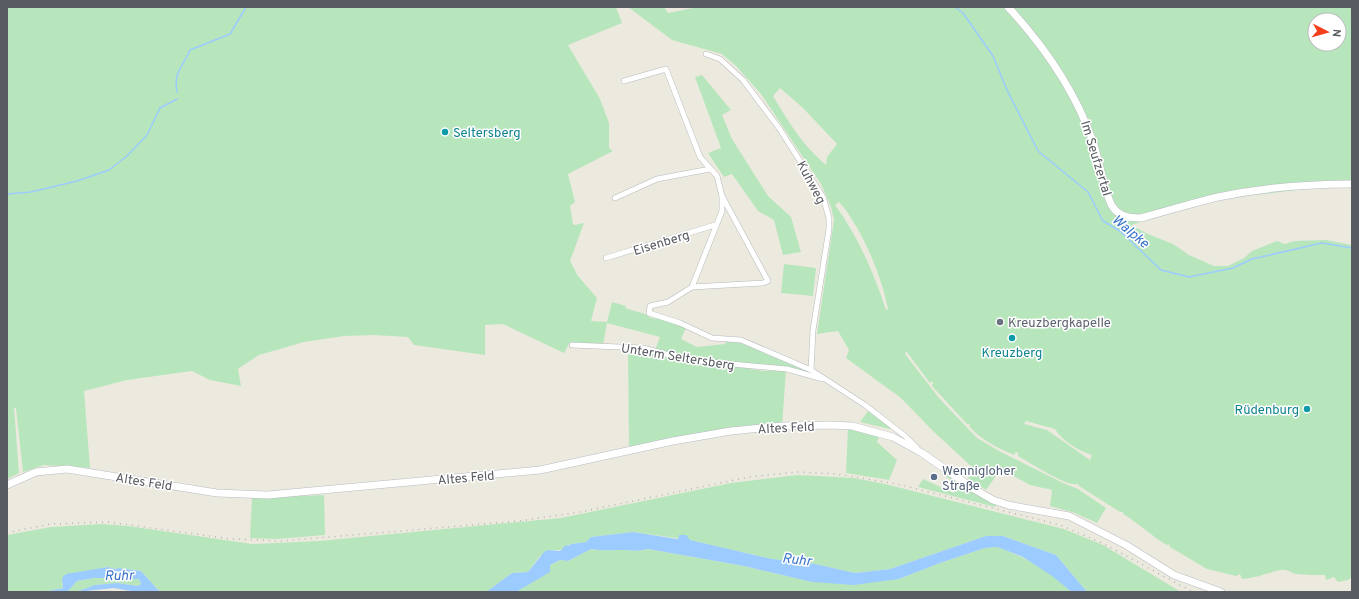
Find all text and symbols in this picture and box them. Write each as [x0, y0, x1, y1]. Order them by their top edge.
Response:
north arrow [1307, 12, 1347, 52]
text: N [1329, 28, 1343, 38]
street label: Im Seufzertal [1076, 119, 1114, 198]
place label: Seltersberg [453, 126, 521, 142]
marker: Seltersberg [440, 127, 450, 137]
street label: Kuhweg [792, 159, 828, 207]
water label: Walpke [1108, 212, 1153, 253]
street label: Eisenberg [631, 228, 692, 260]
place label: Kreuzbergkapelle [1008, 316, 1111, 332]
marker: Kreuzbergkapelle [995, 317, 1005, 327]
marker: Kreuzberg [1007, 333, 1017, 343]
street label: Unterm Seltersberg [620, 341, 736, 375]
place label: Kreuzberg [982, 346, 1042, 362]
place label: Rüdenburg [1235, 403, 1299, 419]
marker: Rüdenburg [1302, 404, 1312, 414]
street label: Altes Feld [757, 420, 815, 438]
place label: Wennigloher Straße [942, 464, 1016, 495]
street label: Altes Feld [437, 469, 495, 489]
street label: Altes Feld [114, 471, 173, 495]
marker: Wennigloher Straße [929, 472, 939, 482]
water label: Ruhr [781, 550, 814, 571]
water label: Ruhr [104, 568, 135, 585]

